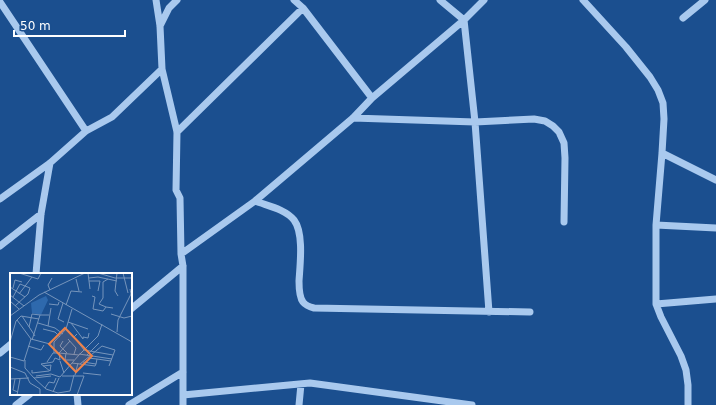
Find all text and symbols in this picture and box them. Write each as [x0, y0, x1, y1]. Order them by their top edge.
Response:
scale bar [14, 12, 125, 38]
text: 50 m [20, 19, 51, 33]
inset map [10, 273, 132, 395]

